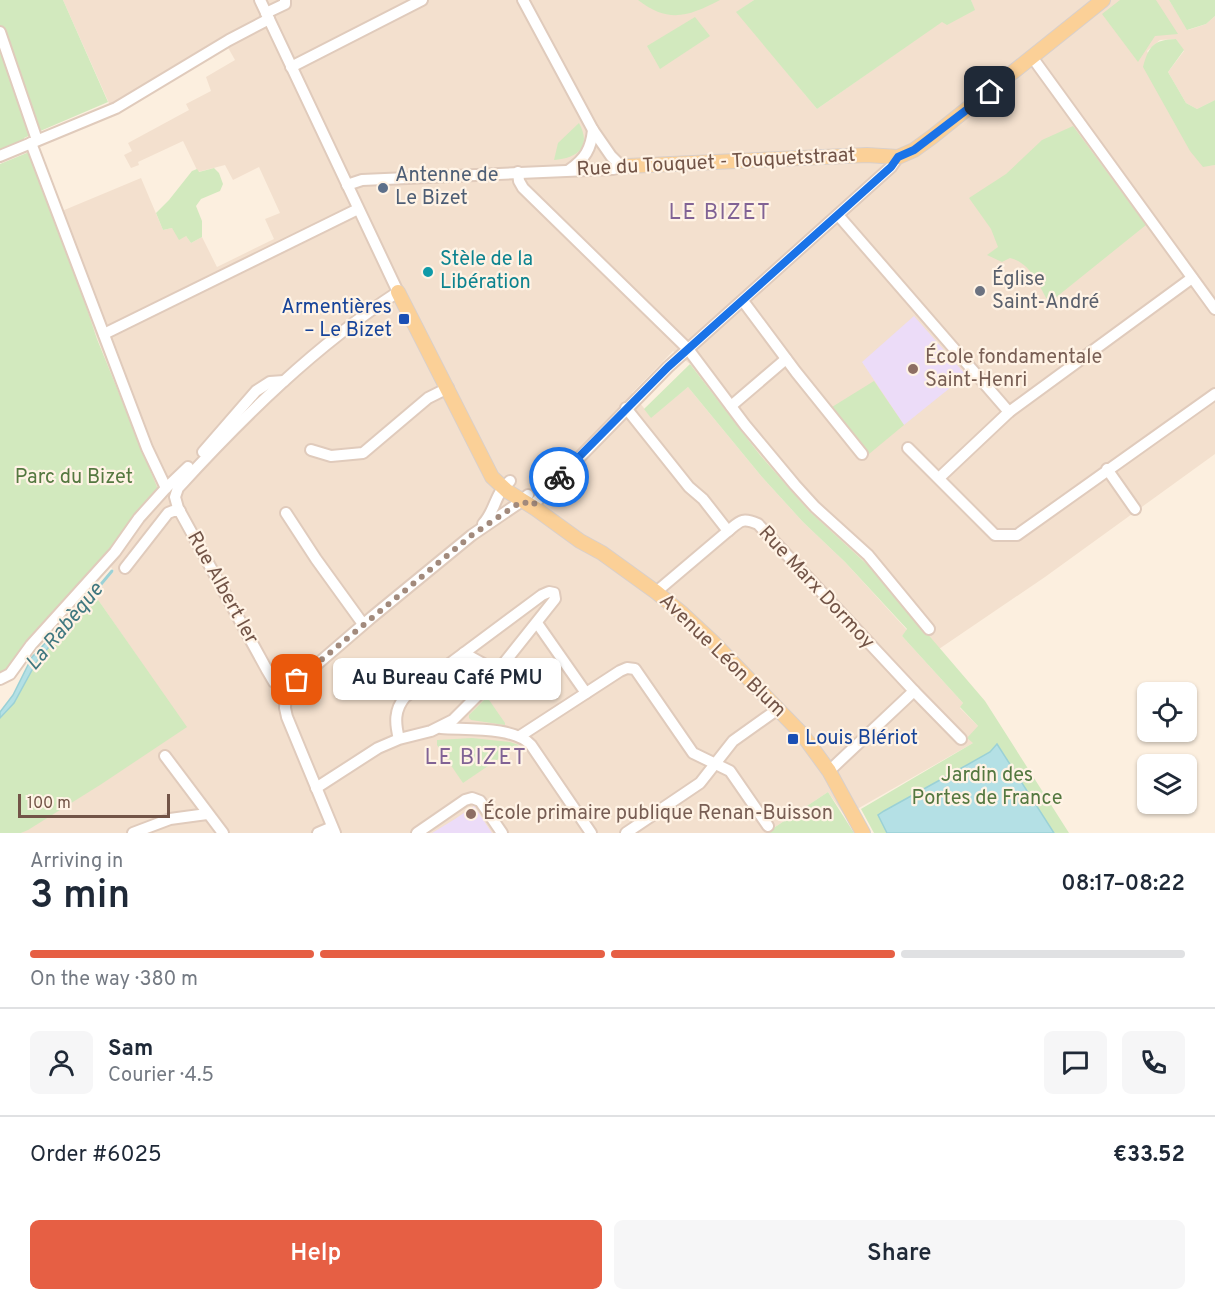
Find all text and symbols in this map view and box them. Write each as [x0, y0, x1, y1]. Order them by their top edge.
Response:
pin [964, 66, 1015, 117]
icon: home [973, 75, 1006, 108]
street label: Rue du Touquet - Touquetstraat [576, 143, 856, 183]
place label: Antenne de Le Bizet [395, 163, 498, 212]
marker: Antenne de Le Bizet [376, 181, 390, 195]
district label: LE BIZET [669, 200, 771, 227]
place label: Stèle de la Libération [440, 247, 533, 296]
marker: Stèle de la Libération [421, 265, 435, 279]
place label: Église Saint-André [992, 265, 1099, 316]
marker: Église Saint-André [973, 284, 987, 298]
place label: Armentières – Le Bizet [281, 295, 392, 344]
marker: Armentières – Le Bizet [397, 312, 411, 326]
place label: École fondamentale Saint-Henri [925, 343, 1102, 394]
marker: École fondamentale Saint-Henri [906, 362, 920, 376]
courier [529, 447, 589, 507]
icon: bike [543, 461, 576, 494]
park label: Parc du Bizet [15, 465, 133, 491]
street label: Rue Marx Dormoy [752, 521, 880, 655]
street label: Rue Albert Ier [180, 527, 264, 649]
water label: La Rabèque [20, 576, 110, 677]
street label: Avenue Léon Blum [653, 589, 791, 723]
pin [271, 654, 322, 705]
callout: Au Bureau Café PMU [333, 659, 561, 701]
icon: bag [280, 663, 313, 696]
text: Au Bureau Café PMU [351, 666, 543, 692]
map controls [1137, 682, 1197, 814]
button: locate [1137, 682, 1197, 742]
place label: Louis Blériot [805, 726, 918, 752]
marker: Louis Blériot [786, 732, 800, 746]
district label: LE BIZET [425, 745, 527, 772]
button: layers [1137, 754, 1197, 814]
park label: Jardin des Portes de France [912, 763, 1062, 812]
scale bar [18, 791, 170, 818]
text: 100 m [27, 794, 71, 814]
place label: École primaire publique Renan-Buisson [483, 799, 833, 827]
marker: École primaire publique Renan-Buisson [464, 807, 478, 821]
text: Arriving in [30, 849, 123, 875]
text: 08:17–08:22 [1061, 871, 1185, 898]
text: 3 min [30, 873, 130, 922]
text: On the way · 380 m [30, 967, 198, 993]
button: person [30, 1031, 93, 1094]
button: chat [1044, 1031, 1107, 1094]
button: phone [1122, 1031, 1185, 1094]
text: Sam [108, 1036, 153, 1063]
text: Courier · 4.5 [108, 1063, 214, 1089]
text: Order #6025 [30, 1142, 162, 1169]
text: €33.52 [1113, 1142, 1185, 1169]
button: Help [30, 1220, 602, 1289]
button: Share [614, 1220, 1185, 1289]

